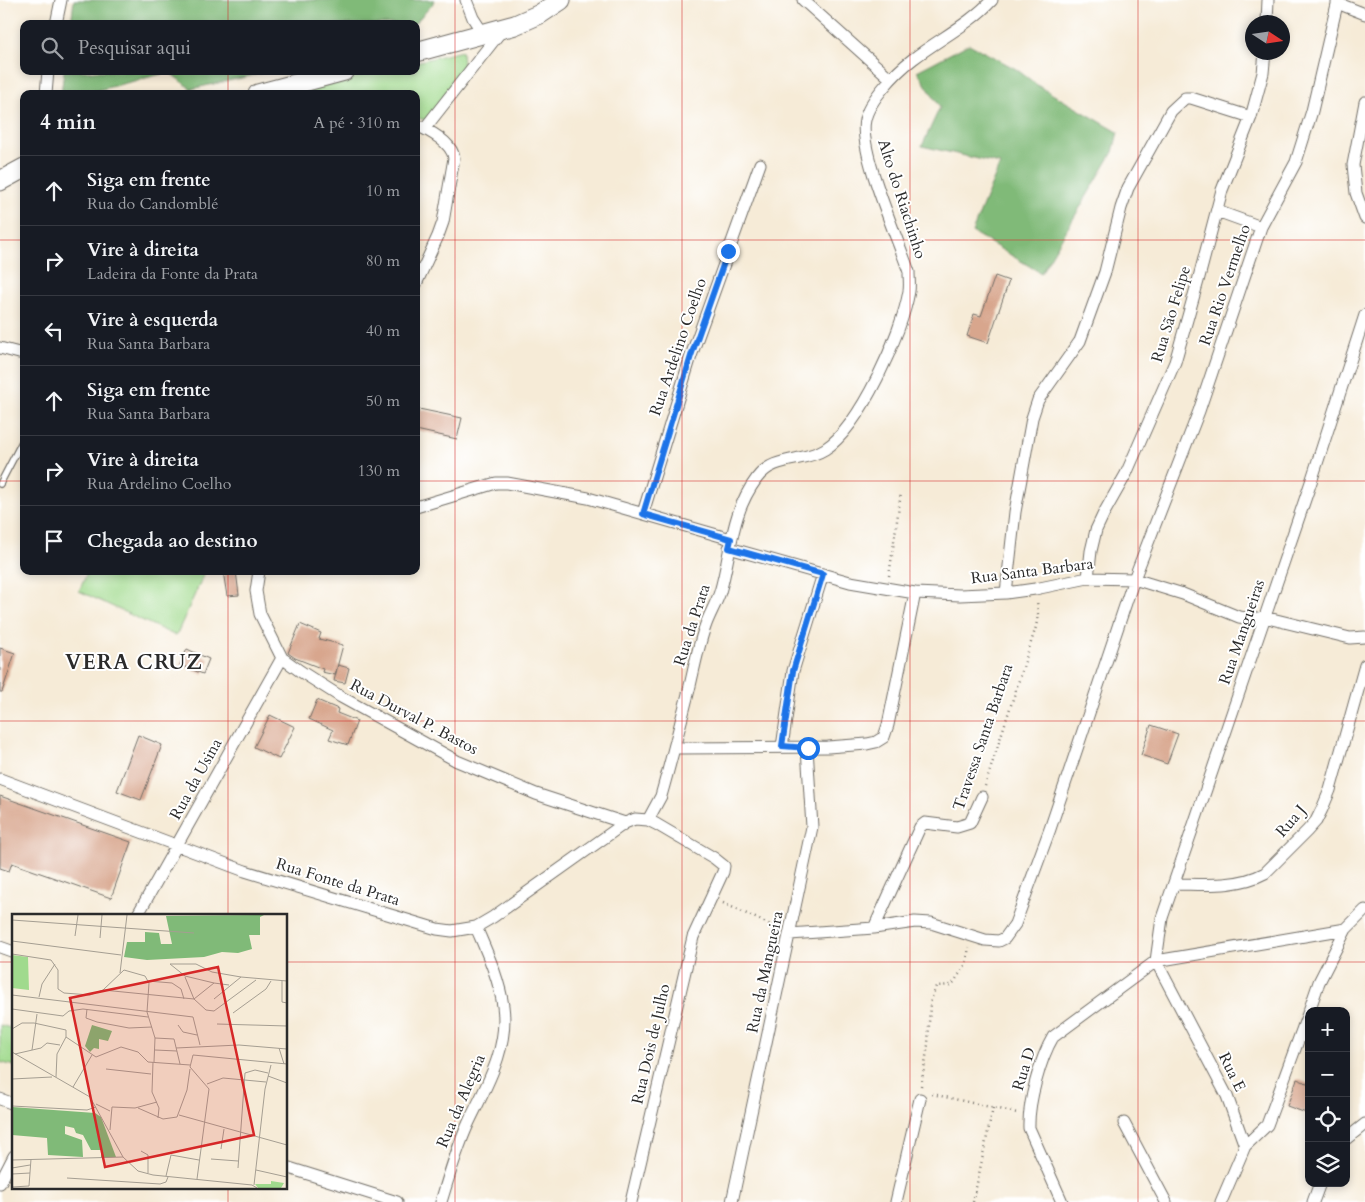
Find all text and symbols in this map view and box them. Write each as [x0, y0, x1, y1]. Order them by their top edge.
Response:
north arrow [1245, 15, 1290, 60]
search box [20, 20, 420, 75]
icon: search [38, 34, 66, 62]
text: Pesquisar aqui [78, 35, 191, 61]
text: 4 min [40, 108, 96, 137]
text: A pé · 310 m [313, 112, 400, 134]
street label: Alto do Riachinho [872, 136, 932, 262]
text: Siga em frente [87, 167, 211, 193]
icon: ahead [40, 177, 68, 205]
text: 10 m [366, 180, 400, 202]
text: Rua do Candomblé [87, 193, 218, 215]
street label: Rua Rio Vermelho [1194, 221, 1256, 349]
text: Vire à direita [87, 237, 199, 263]
route end [717, 240, 740, 263]
icon: right [40, 247, 68, 275]
text: 80 m [366, 250, 400, 272]
text: Ladeira da Fonte da Prata [87, 263, 258, 285]
street label: Rua São Felipe [1146, 263, 1196, 365]
street label: Rua Ardelino Coelho [644, 275, 712, 419]
text: Vire à esquerda [87, 307, 218, 333]
icon: left [40, 317, 68, 345]
text: 40 m [366, 320, 400, 342]
text: Rua Santa Barbara [87, 333, 210, 355]
text: Siga em frente [87, 377, 211, 403]
icon: ahead [40, 387, 68, 415]
text: 50 m [366, 390, 400, 412]
text: Rua Santa Barbara [87, 403, 210, 425]
text: Vire à direita [87, 447, 199, 473]
icon: right [40, 457, 68, 485]
text: 130 m [358, 460, 400, 482]
text: Rua Ardelino Coelho [87, 473, 231, 495]
icon: arrive [40, 527, 68, 555]
text: Chegada ao destino [87, 528, 258, 554]
street label: Rua Santa Barbara [969, 553, 1095, 589]
street label: Rua Mangueiras [1214, 577, 1270, 687]
street label: Rua da Prata [668, 581, 716, 669]
district label: VERA CRUZ [65, 648, 203, 677]
street label: Travessa Santa Barbara [948, 661, 1018, 813]
street label: Rua Durval P. Bastos [346, 674, 482, 760]
street label: Rua da Usina [165, 734, 227, 824]
route start [797, 737, 820, 760]
street label: Rua J [1271, 800, 1311, 842]
street label: Rua Fonte da Prata [273, 853, 403, 911]
street label: Rua da Mangueira [741, 909, 789, 1035]
inset map [12, 914, 288, 1190]
street label: Rua Dois de Julho [626, 981, 676, 1106]
map controls [1305, 1007, 1350, 1187]
button: + [1305, 1007, 1350, 1052]
street label: Rua D [1007, 1045, 1041, 1093]
street label: Rua E [1213, 1049, 1251, 1095]
street label: Rua da Alegria [431, 1051, 491, 1151]
button: − [1305, 1052, 1350, 1097]
button: locate [1305, 1097, 1350, 1142]
button: layers [1305, 1142, 1350, 1187]

